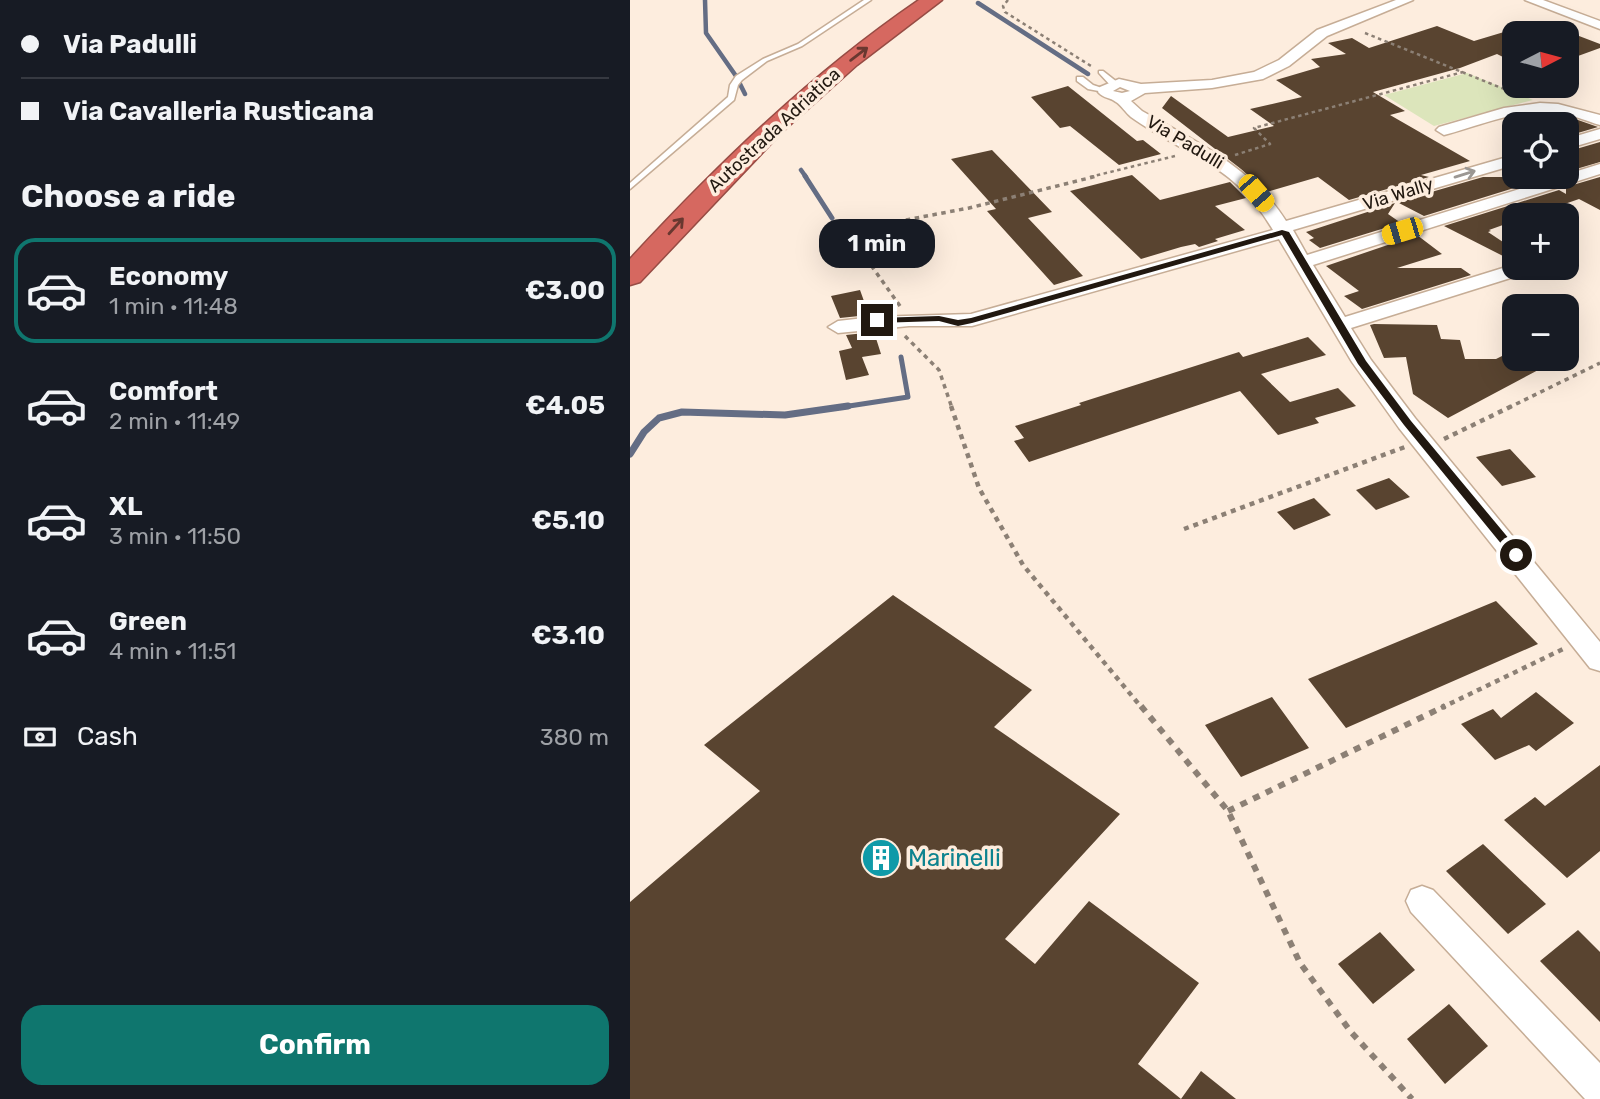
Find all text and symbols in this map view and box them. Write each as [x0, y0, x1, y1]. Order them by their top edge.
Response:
north arrow [1502, 21, 1578, 98]
map controls [1502, 21, 1579, 371]
text: Via Padulli [63, 29, 197, 60]
one-way arrow [850, 46, 868, 61]
street label: Autostrada Adriatica [703, 63, 845, 197]
text: Via Cavalleria Rusticana [63, 96, 374, 127]
street label: Via Padulli [1142, 110, 1228, 174]
button: locate [1502, 112, 1579, 189]
one-way arrow [1454, 166, 1476, 179]
car [1235, 170, 1278, 216]
street label: Via Wally [1360, 173, 1436, 215]
text: Choose a ride [21, 177, 235, 215]
button: + [1502, 203, 1579, 280]
car [1379, 215, 1426, 247]
one-way arrow [668, 217, 684, 235]
callout: 1 min [819, 218, 935, 268]
text: 1 min [848, 229, 906, 257]
icon: car [25, 259, 88, 322]
text: Economy [109, 261, 228, 292]
text: €3.00 [525, 275, 605, 306]
text: 1 min · 11:48 [109, 292, 238, 320]
button: − [1502, 294, 1579, 371]
route end [861, 304, 893, 336]
icon: car [25, 374, 88, 437]
text: Comfort [109, 376, 218, 407]
text: €4.05 [525, 390, 605, 421]
text: 2 min · 11:49 [109, 407, 240, 435]
icon: car [25, 489, 88, 552]
text: XL [109, 491, 142, 522]
text: €5.10 [532, 505, 605, 536]
text: 3 min · 11:50 [109, 522, 241, 550]
route start [1500, 539, 1532, 571]
icon: car [25, 604, 88, 667]
text: Green [109, 606, 187, 637]
text: €3.10 [531, 620, 605, 651]
text: 4 min · 11:51 [109, 637, 236, 665]
icon: cash [21, 718, 59, 756]
text: Cash [77, 721, 138, 752]
text: 380 m [540, 723, 609, 751]
building icon: Marinelli [860, 837, 902, 879]
place label: Marinelli [908, 844, 1001, 872]
button: Confirm [21, 1005, 609, 1085]

